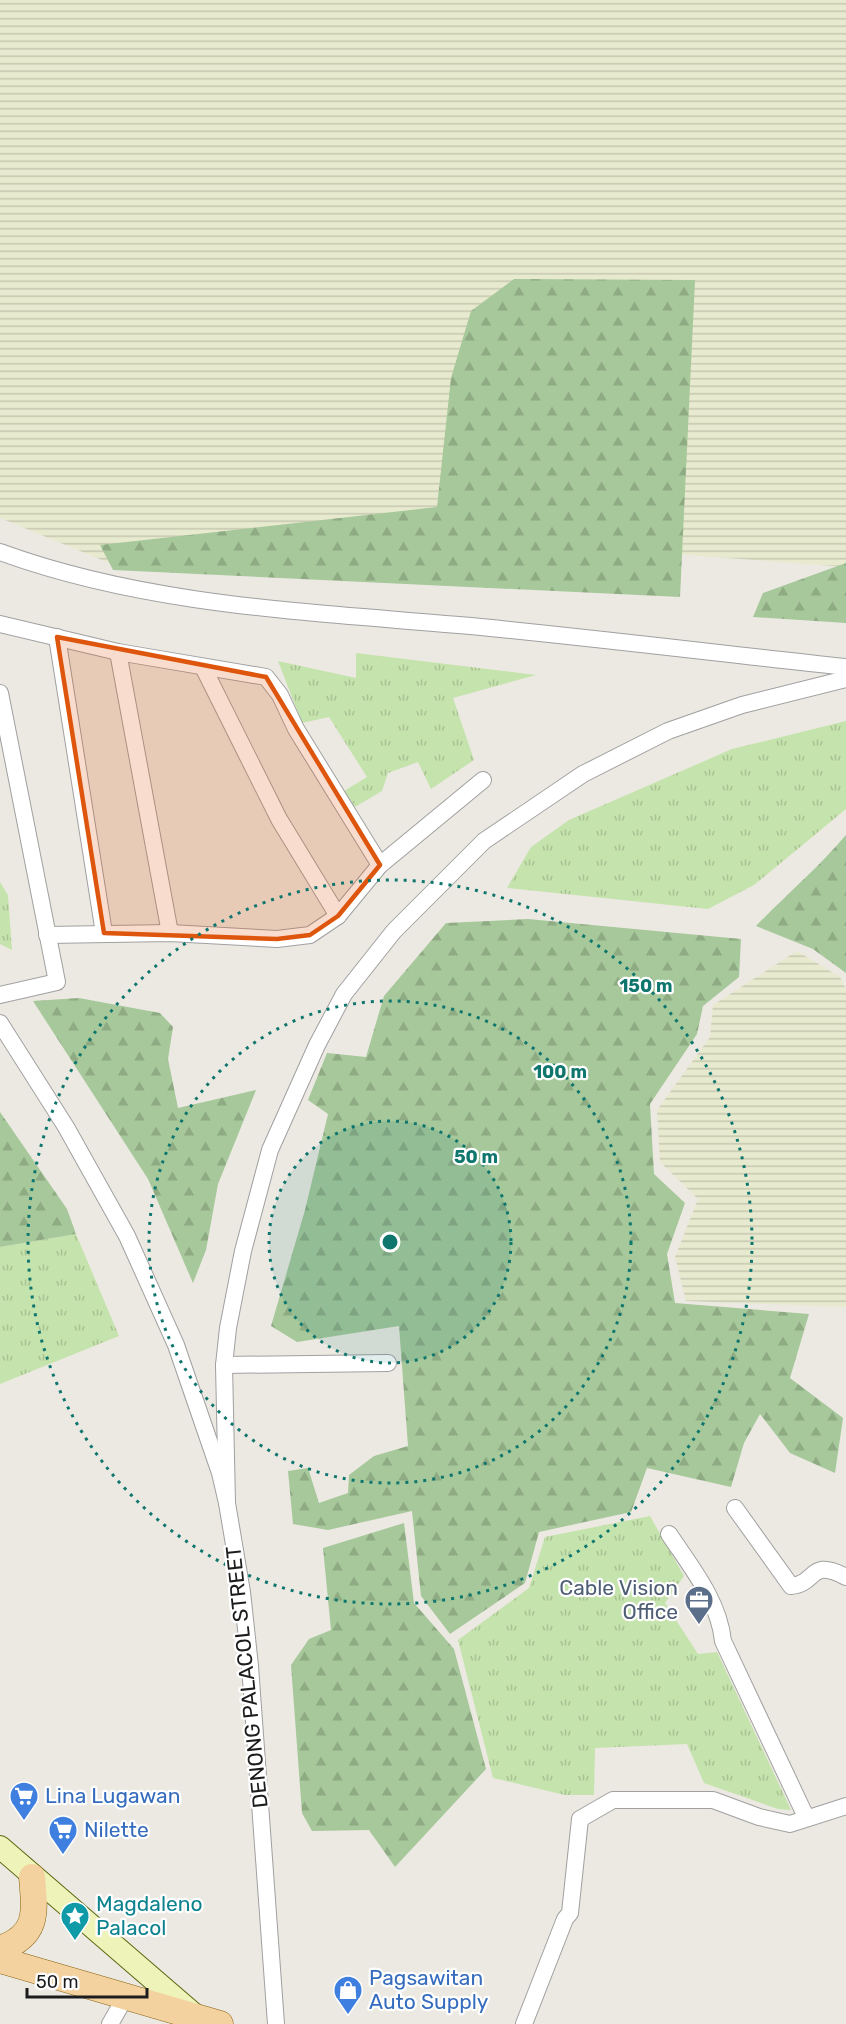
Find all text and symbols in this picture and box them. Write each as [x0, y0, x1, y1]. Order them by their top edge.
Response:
text: 150 m [619, 975, 673, 997]
text: 100 m [533, 1061, 587, 1083]
text: 50 m [454, 1146, 498, 1168]
centre of rings [380, 1232, 400, 1252]
street label: DENONG PALACOL STREET [220, 1545, 273, 1809]
place label: Cable Vision Office [559, 1575, 678, 1624]
office icon: Cable Vision Office [683, 1584, 715, 1626]
supermarket icon: Lina Lugawan [8, 1780, 40, 1822]
place label: Lina Lugawan [45, 1783, 180, 1808]
supermarket icon: Nilette [47, 1814, 79, 1856]
place label: Nilette [84, 1817, 149, 1842]
place label: Magdaleno Palacol [96, 1891, 203, 1940]
place icon: Magdaleno Palacol [59, 1900, 91, 1942]
scale bar [27, 1961, 147, 1999]
place label: Pagsawitan Auto Supply [369, 1965, 489, 2014]
text: 50 m [36, 1971, 79, 1993]
shop icon: Pagsawitan Auto Supply [332, 1974, 364, 2016]

